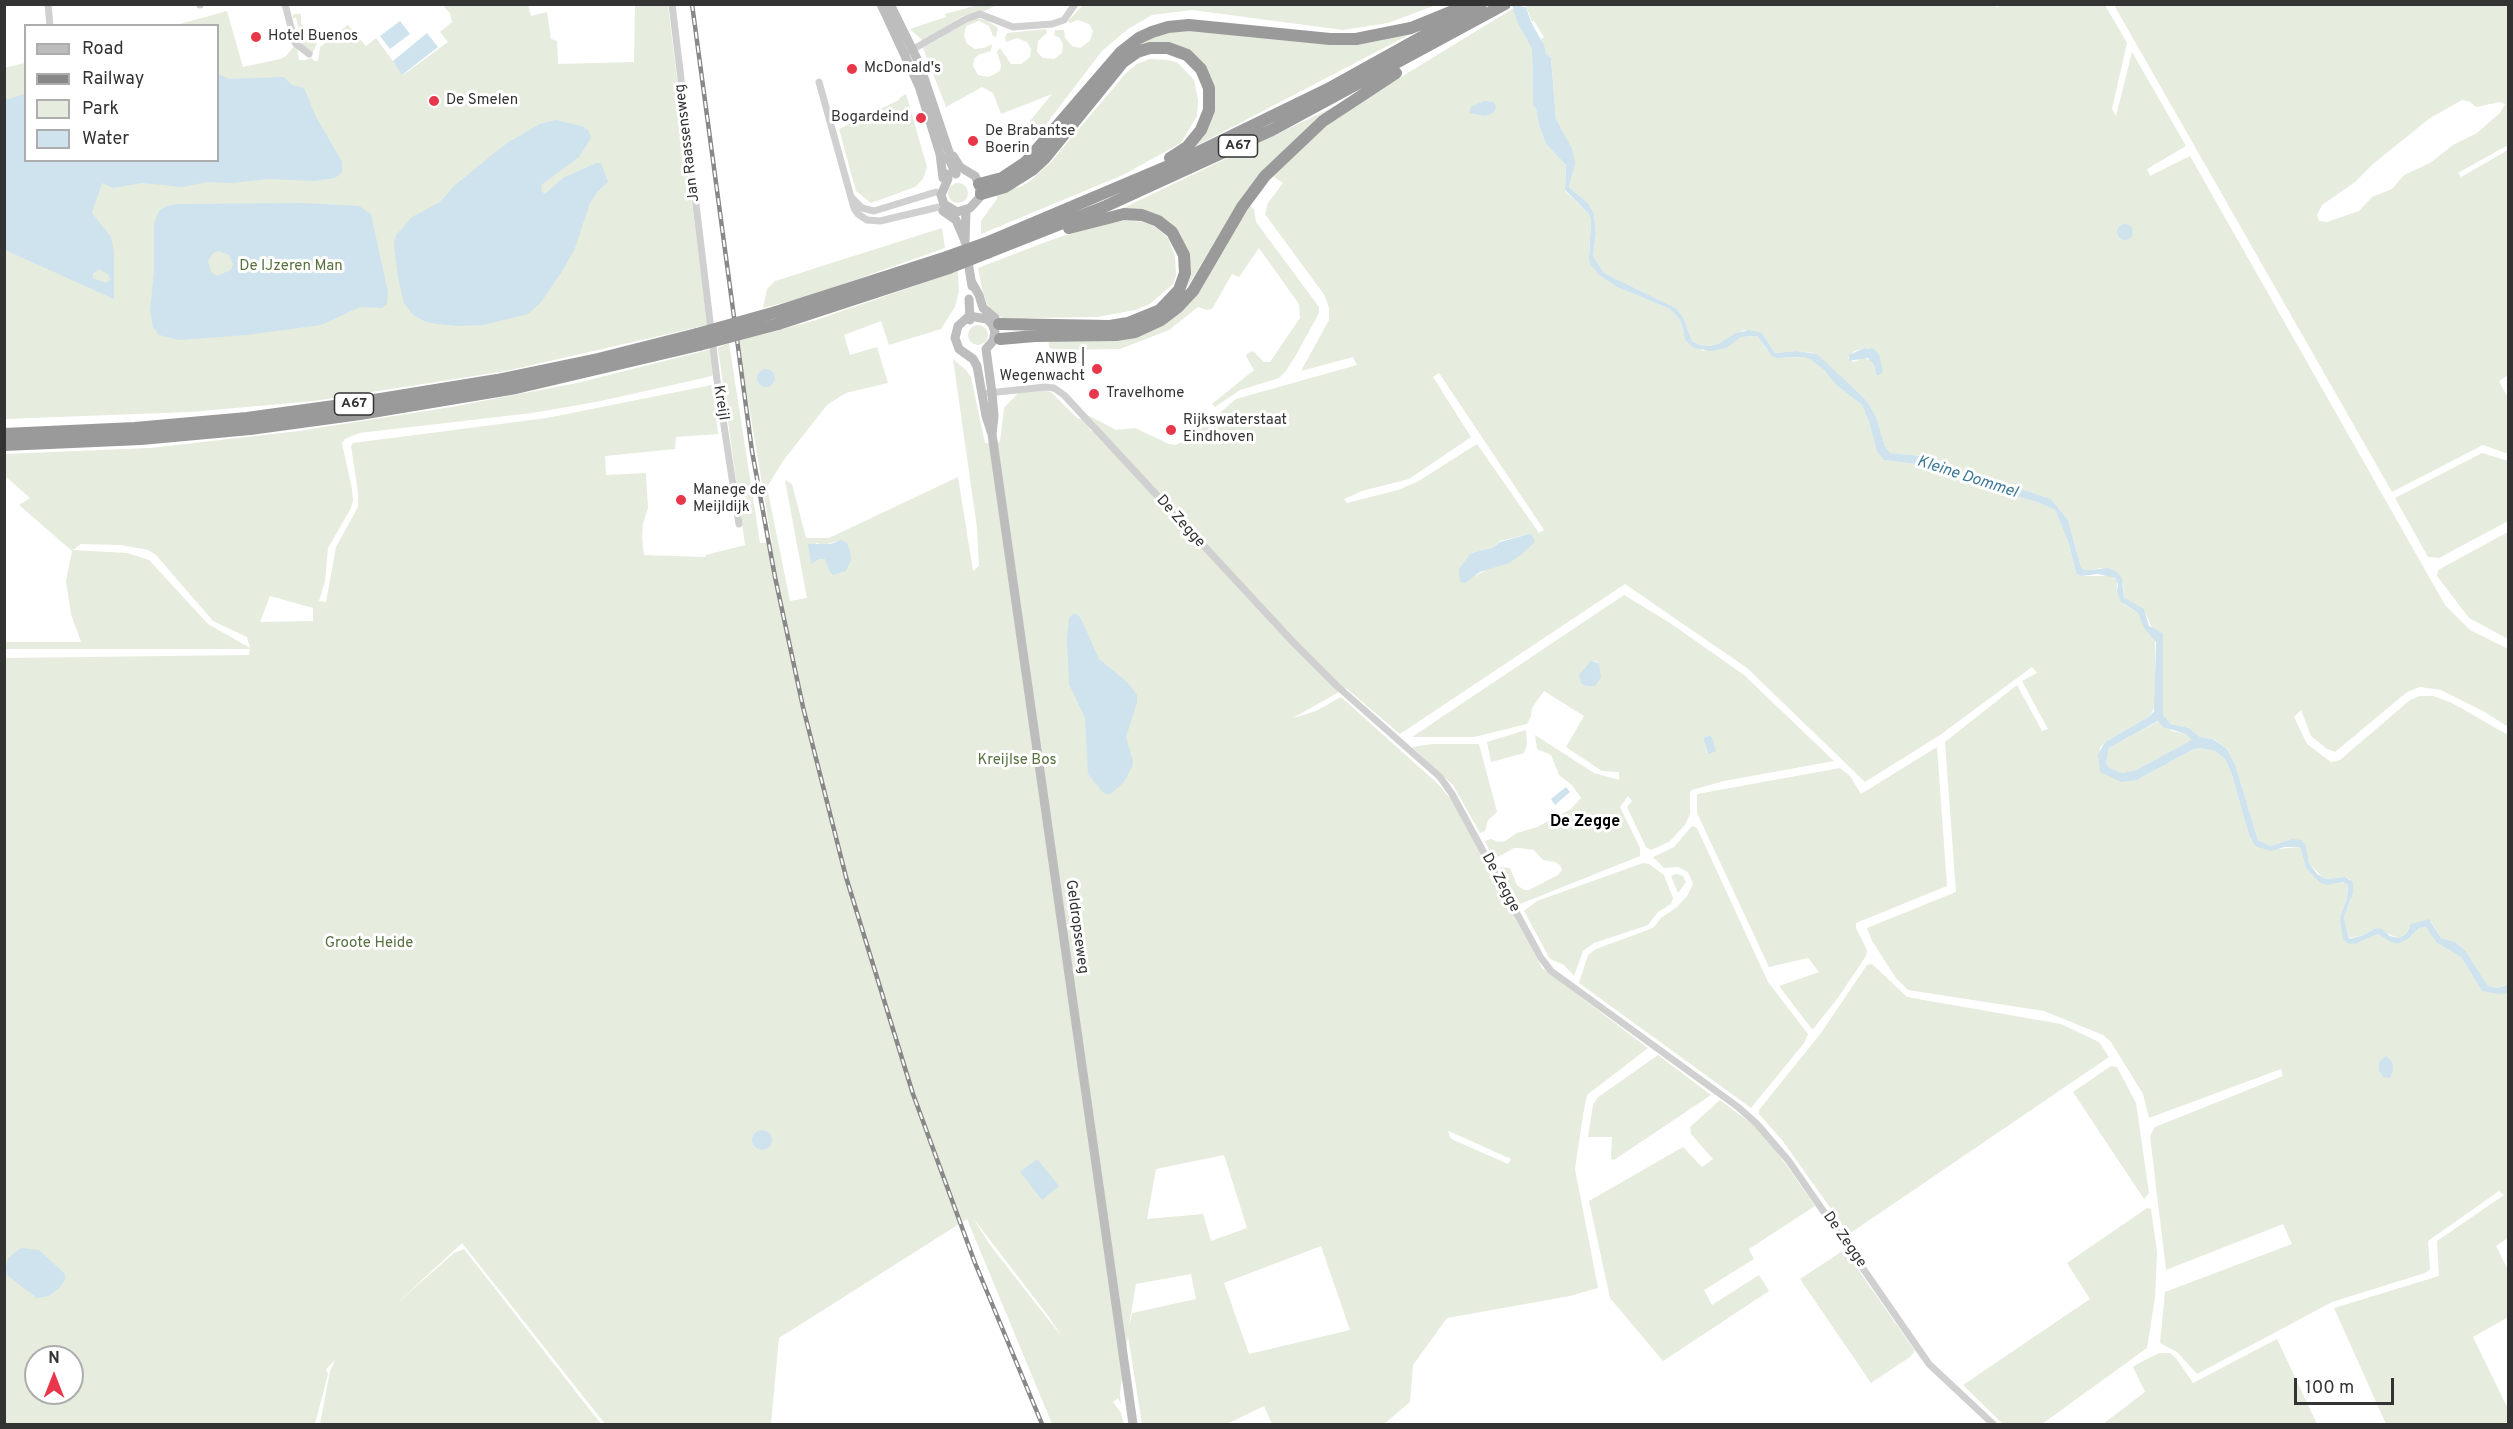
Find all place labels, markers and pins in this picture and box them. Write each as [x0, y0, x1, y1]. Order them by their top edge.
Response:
place label: Hotel Buenos [268, 28, 358, 46]
marker: Hotel Buenos [249, 30, 263, 44]
place label: McDonald's [864, 60, 941, 78]
marker: McDonald's [845, 62, 859, 76]
place label: De Smelen [446, 92, 518, 110]
marker: De Smelen [427, 94, 441, 108]
place label: Bogardeind [831, 109, 909, 127]
marker: Bogardeind [914, 111, 928, 125]
place label: De Brabantse Boerin [985, 123, 1075, 158]
marker: De Brabantse Boerin [966, 134, 980, 148]
place label: ANWB | Wegenwacht [999, 351, 1085, 386]
marker: ANWB | Wegenwacht [1090, 362, 1104, 376]
place label: Travelhome [1106, 385, 1184, 403]
marker: Travelhome [1087, 387, 1101, 401]
place label: Rijkswaterstaat Eindhoven [1183, 412, 1287, 447]
marker: Rijkswaterstaat Eindhoven [1164, 423, 1178, 437]
place label: Manege de Meijldijk [693, 482, 766, 517]
marker: Manege de Meijldijk [674, 493, 688, 507]

